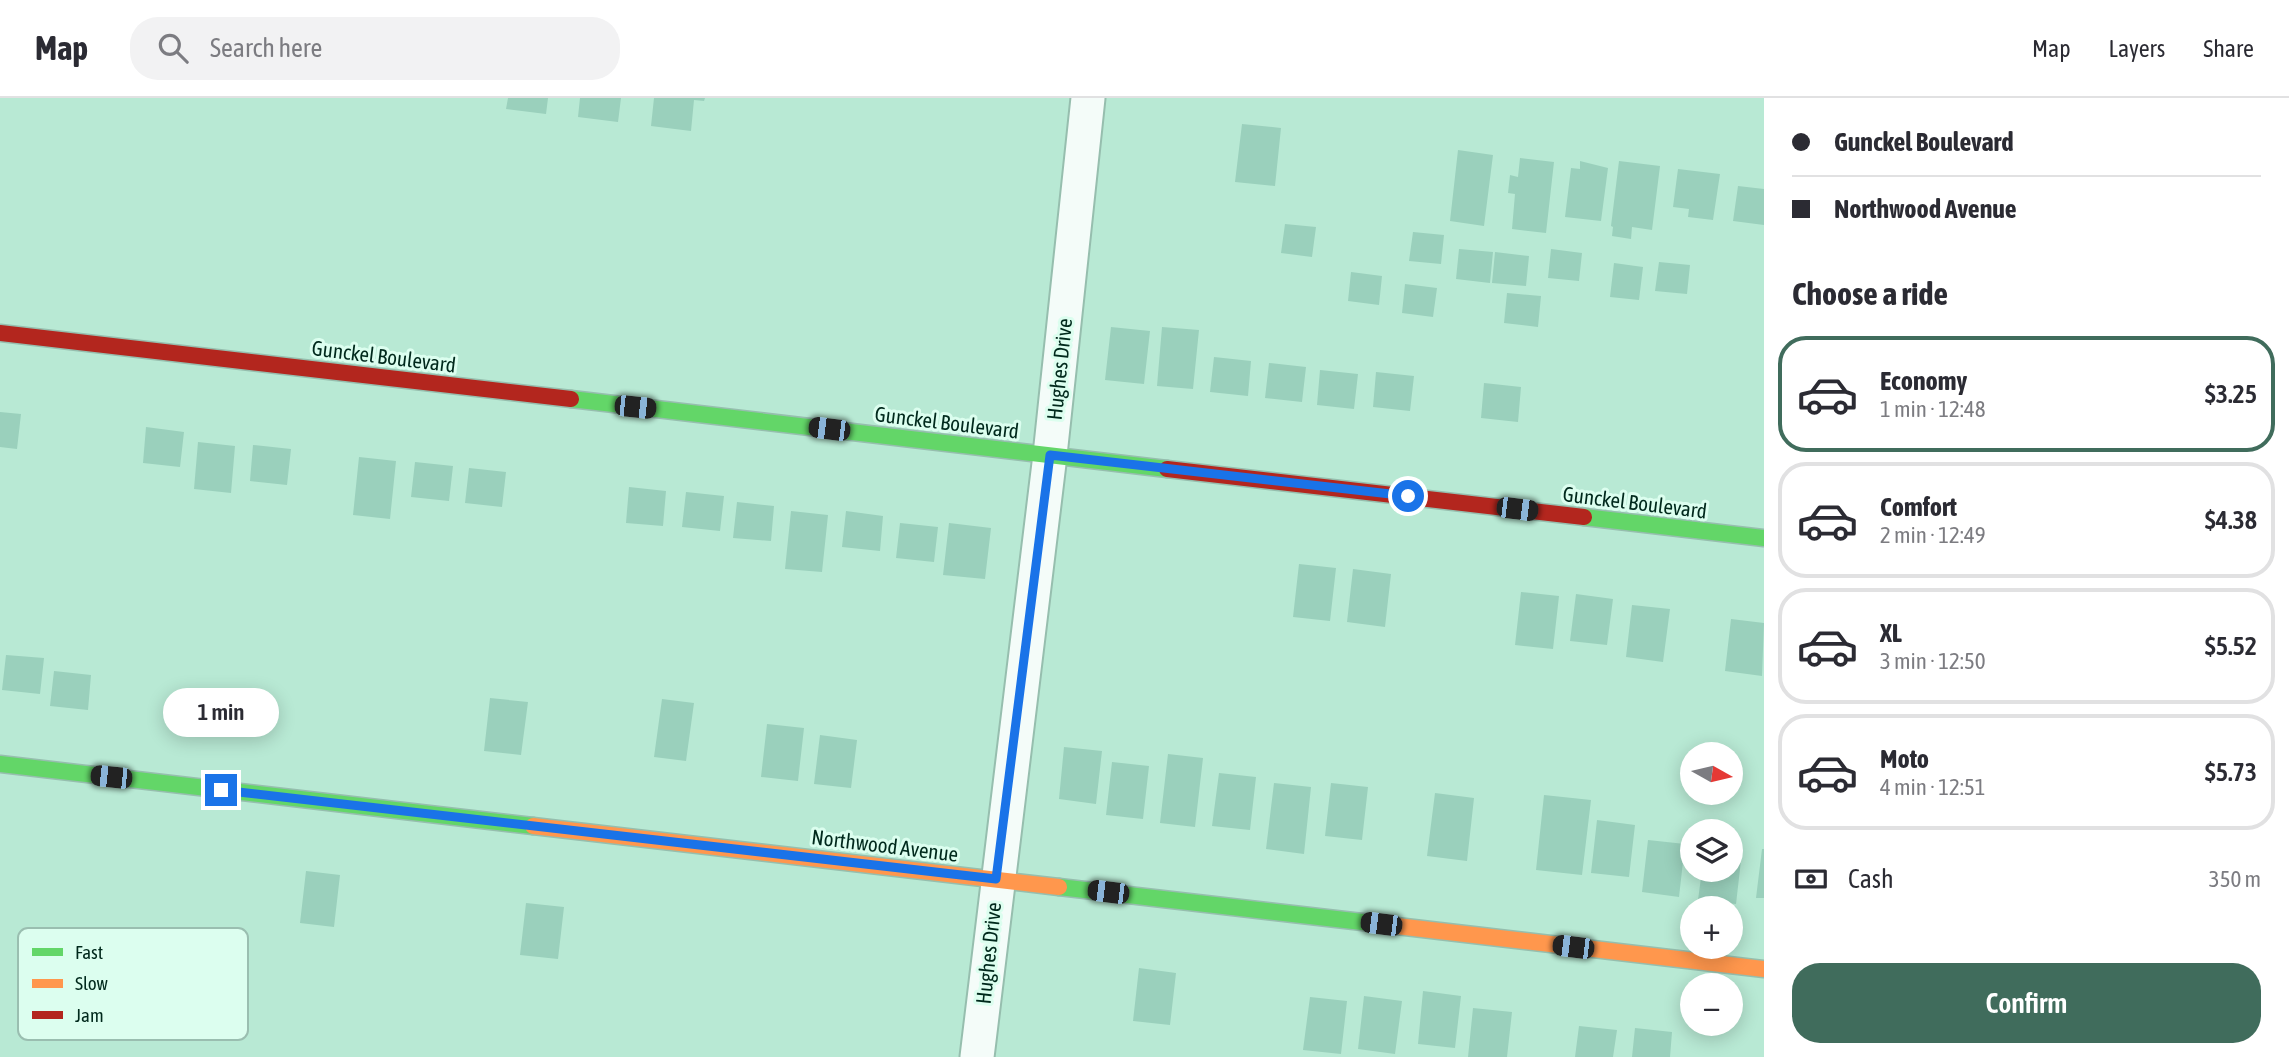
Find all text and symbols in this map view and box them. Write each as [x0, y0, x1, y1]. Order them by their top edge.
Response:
search box [130, 17, 620, 80]
text: Map [35, 29, 88, 67]
icon: search [154, 29, 192, 67]
text: Search here [210, 33, 322, 63]
text: Map [2032, 35, 2071, 62]
text: Layers [2109, 35, 2165, 62]
text: Share [2203, 35, 2254, 62]
text: Gunckel Boulevard [1834, 127, 2014, 157]
text: Northwood Avenue [1834, 194, 2017, 224]
text: Choose a ride [1792, 275, 1948, 312]
street label: Hughes Drive [1042, 317, 1076, 421]
street label: Gunckel Boulevard [311, 335, 457, 377]
icon: car [1796, 363, 1859, 426]
text: Economy [1880, 366, 1967, 396]
text: $3.25 [2205, 379, 2257, 409]
car [614, 394, 657, 420]
text: 1 min · 12:48 [1880, 396, 1986, 422]
street label: Gunckel Boulevard [874, 401, 1020, 443]
car [807, 416, 852, 442]
route start [1392, 480, 1424, 512]
street label: Gunckel Boulevard [1562, 481, 1708, 523]
icon: car [1796, 489, 1859, 552]
text: Comfort [1880, 492, 1957, 522]
car [1495, 496, 1540, 522]
text: $4.38 [2205, 505, 2257, 535]
text: 2 min · 12:49 [1880, 522, 1986, 548]
icon: car [1796, 615, 1859, 678]
text: XL [1880, 618, 1902, 648]
text: $5.52 [2205, 631, 2257, 661]
text: 3 min · 12:50 [1880, 648, 1986, 674]
callout: 1 min [163, 688, 279, 738]
text: 1 min [198, 699, 244, 725]
icon: car [1796, 741, 1859, 804]
north arrow [1680, 742, 1743, 805]
map controls [1680, 742, 1743, 1036]
text: Moto [1880, 744, 1929, 774]
text: $5.73 [2205, 757, 2257, 787]
car [90, 764, 133, 790]
route end [205, 774, 237, 806]
text: 4 min · 12:51 [1880, 774, 1986, 800]
button: layers [1680, 819, 1743, 882]
street label: Northwood Avenue [810, 824, 960, 866]
icon: cash [1792, 860, 1830, 898]
text: Cash [1848, 864, 1894, 894]
text: 350 m [2209, 866, 2261, 892]
car [1086, 879, 1131, 905]
button: + [1680, 896, 1743, 959]
street label: Hughes Drive [971, 901, 1005, 1005]
car [1359, 911, 1404, 937]
legend [18, 928, 248, 1040]
car [1551, 934, 1596, 960]
text: Fast [75, 941, 103, 963]
button: Confirm [1792, 963, 2261, 1043]
text: Slow [75, 972, 109, 994]
button: − [1680, 973, 1743, 1036]
text: Jam [75, 1004, 104, 1026]

